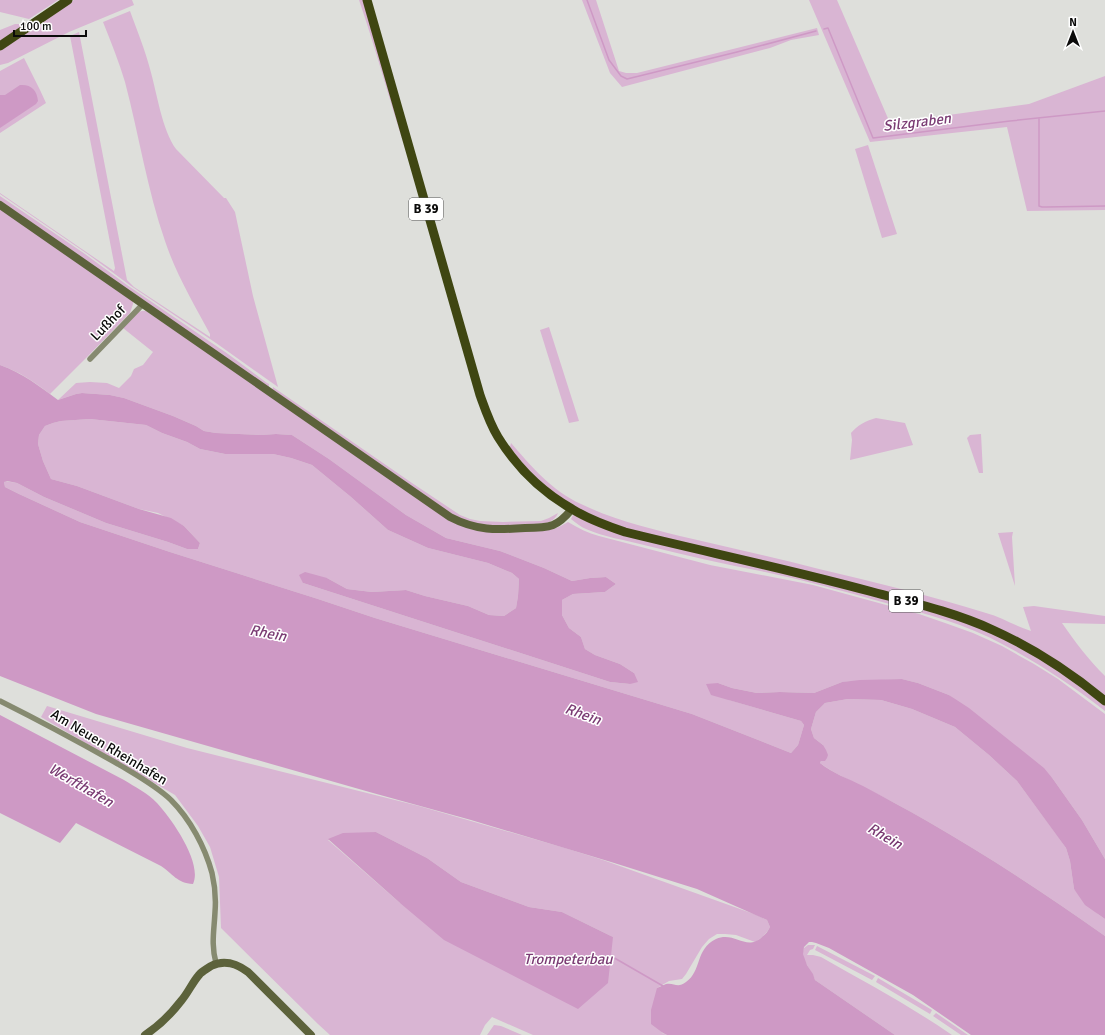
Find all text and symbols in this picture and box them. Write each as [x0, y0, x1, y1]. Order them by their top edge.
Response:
scale bar [14, 12, 86, 38]
north arrow [1053, 12, 1093, 52]
text: N [1069, 16, 1077, 29]
text: 100 m [20, 19, 52, 34]
water label: Silzgraben [882, 109, 953, 135]
road number: B 39 [409, 198, 443, 220]
street label: Lußhof [87, 301, 130, 344]
road number: B 39 [889, 590, 923, 612]
water label: Rhein [248, 621, 289, 646]
water label: Rhein [563, 699, 604, 729]
street label: Am Neuen Rheinhafen [48, 705, 170, 789]
water label: Werfthafen [45, 759, 117, 811]
water label: Rhein [865, 819, 906, 853]
water label: Trompeterbau [524, 950, 613, 968]

